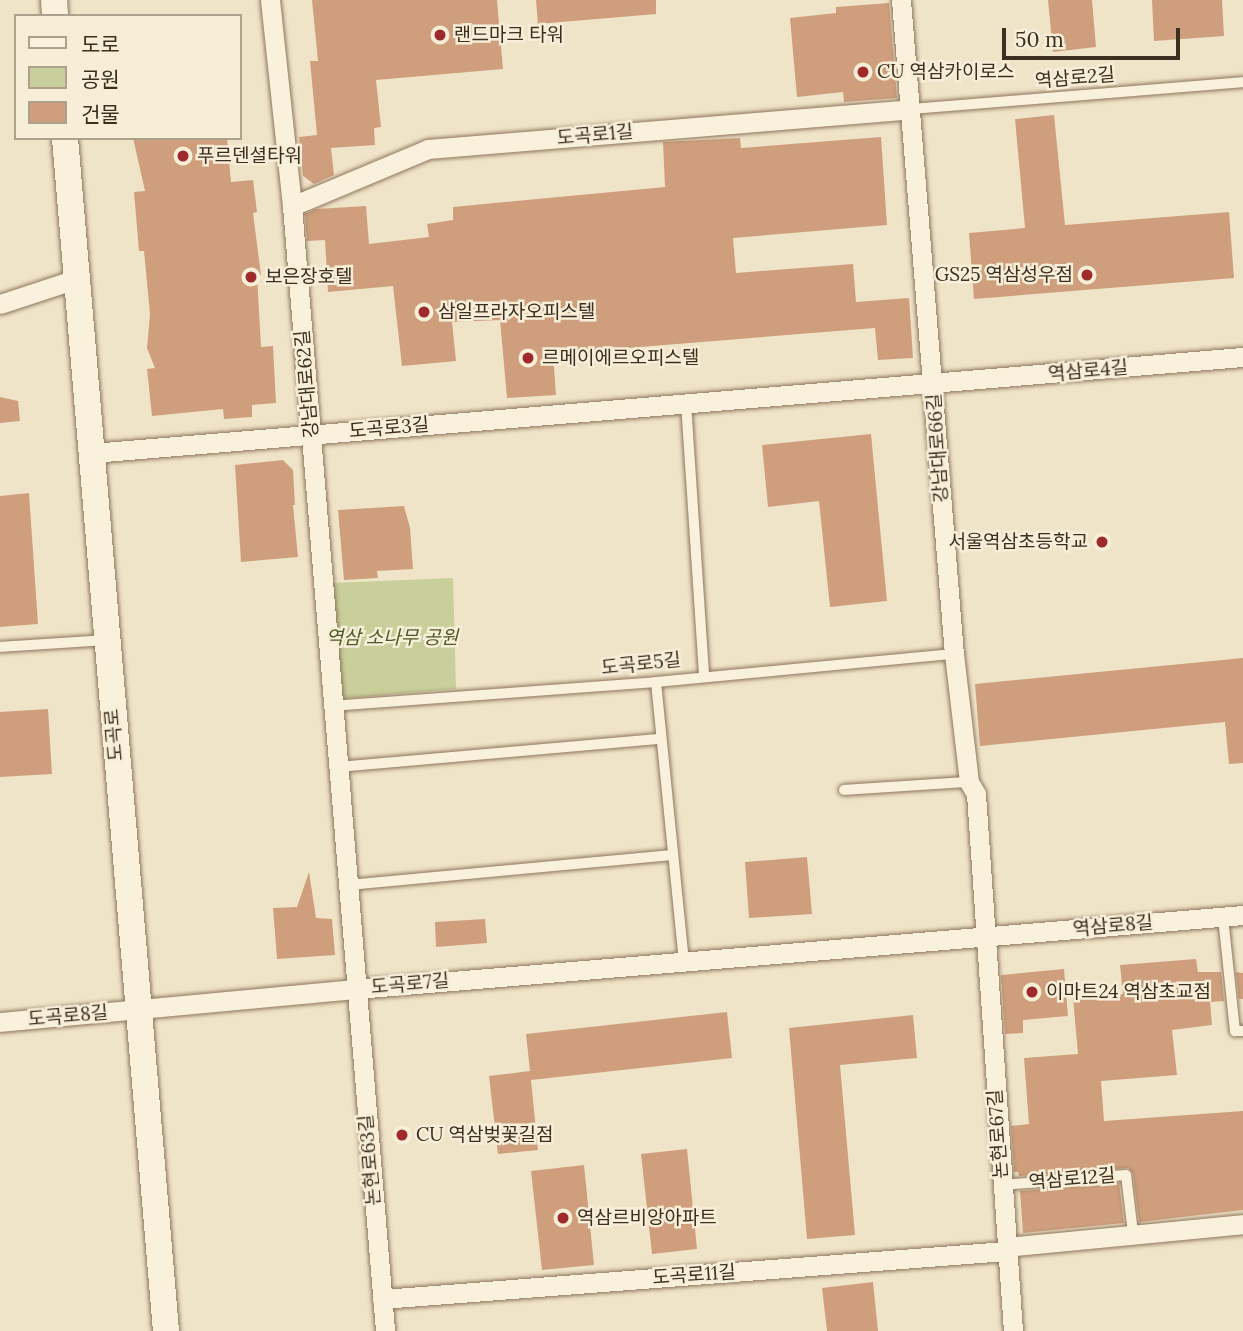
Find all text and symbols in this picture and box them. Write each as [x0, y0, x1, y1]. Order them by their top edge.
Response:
legend [14, 14, 242, 140]
scale bar [1005, 14, 1184, 58]
place label: 랜드마크 타워 [454, 24, 564, 46]
text: 50 m [1015, 26, 1064, 53]
marker: 랜드마크 타워 [432, 27, 448, 43]
text: 도로 [81, 31, 120, 58]
place label: CU 역삼카이로스 [877, 61, 1014, 83]
street label: 역삼로2길 [1034, 63, 1116, 93]
marker: CU 역삼카이로스 [855, 64, 871, 80]
text: 공원 [81, 66, 120, 93]
text: 건물 [81, 101, 120, 128]
street label: 도곡로1길 [556, 120, 634, 150]
place label: 푸르덴셜타워 [197, 145, 302, 167]
marker: 푸르덴셜타워 [175, 148, 191, 164]
place label: GS25 역삼성우점 [935, 264, 1073, 286]
place label: 보은장호텔 [265, 266, 352, 288]
marker: GS25 역삼성우점 [1079, 267, 1095, 283]
marker: 보은장호텔 [243, 269, 259, 285]
place label: 삼일프라자오피스텔 [438, 301, 595, 323]
marker: 삼일프라자오피스텔 [416, 304, 432, 320]
street label: 강남대로62길 [291, 329, 323, 439]
place label: 르메이에르오피스텔 [542, 347, 699, 369]
marker: 르메이에르오피스텔 [520, 350, 536, 366]
street label: 역삼로4길 [1047, 356, 1129, 386]
street label: 강남대로66길 [923, 393, 953, 503]
street label: 도곡로3길 [348, 413, 430, 443]
place label: 서울역삼초등학교 [948, 531, 1088, 553]
marker: 서울역삼초등학교 [1094, 534, 1110, 550]
park label: 역삼 소나무 공원 [326, 627, 458, 649]
street label: 도곡로5길 [600, 648, 682, 680]
street label: 도곡로 [100, 708, 128, 762]
street label: 역삼로8길 [1072, 911, 1154, 941]
street label: 도곡로7길 [370, 969, 450, 999]
place label: 이마트24 역삼초교점 [1046, 981, 1211, 1003]
marker: 이마트24 역삼초교점 [1024, 984, 1040, 1000]
street label: 도곡로8길 [27, 1001, 109, 1031]
street label: 논현로67길 [984, 1089, 1012, 1179]
street label: 논현로63길 [355, 1113, 385, 1207]
place label: CU 역삼벚꽃길점 [416, 1124, 553, 1146]
marker: CU 역삼벚꽃길점 [394, 1127, 410, 1143]
street label: 역삼로12길 [1028, 1164, 1116, 1194]
place label: 역삼르비앙아파트 [577, 1207, 717, 1229]
marker: 역삼르비앙아파트 [555, 1210, 571, 1226]
street label: 도곡로11길 [651, 1261, 737, 1289]

